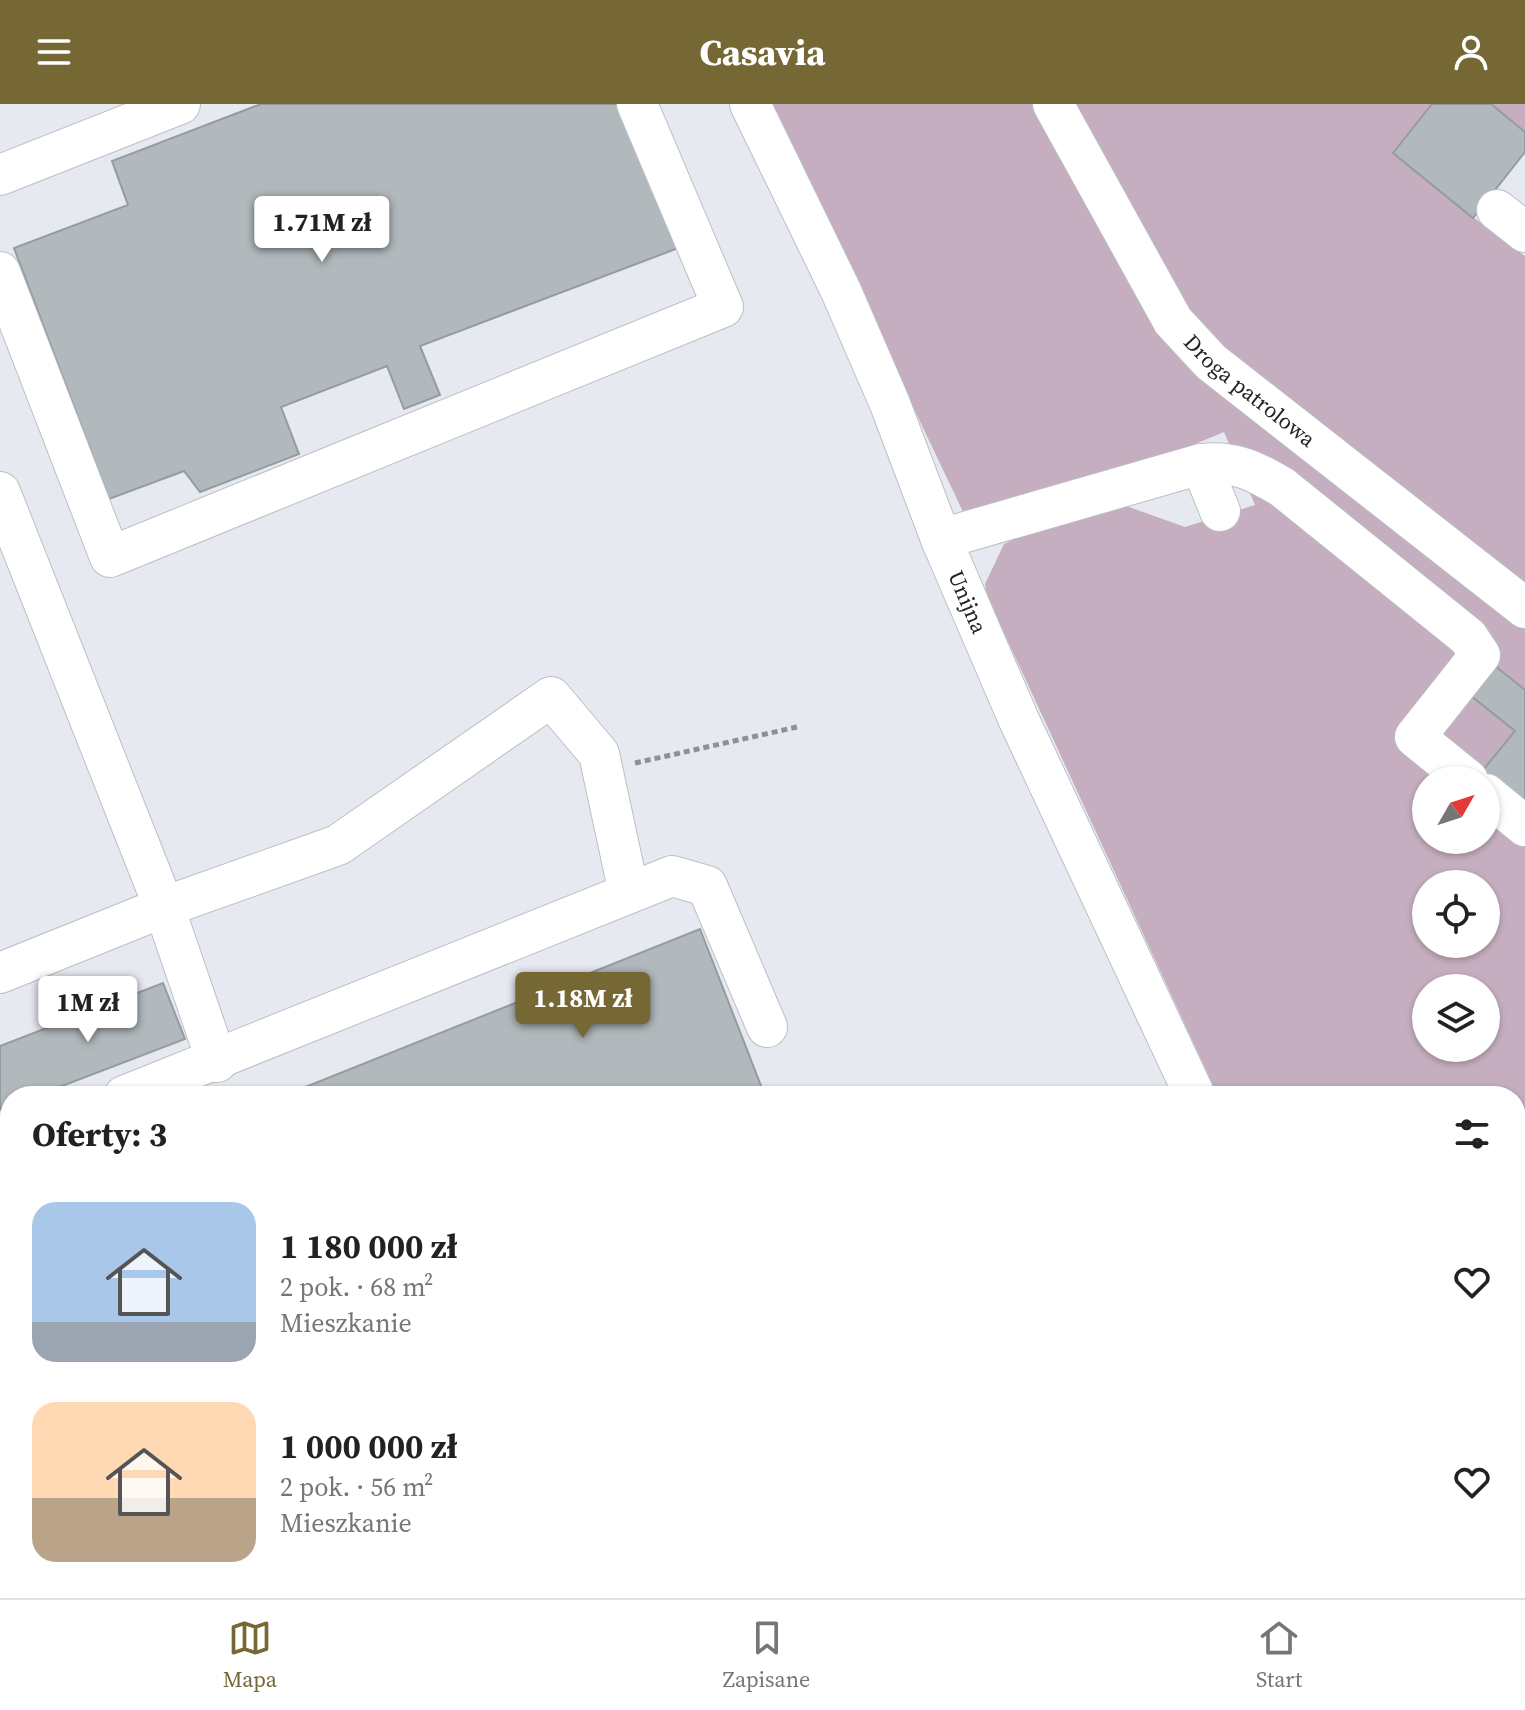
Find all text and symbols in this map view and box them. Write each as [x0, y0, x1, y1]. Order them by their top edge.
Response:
text: Casavia [699, 28, 826, 77]
icon: menu [32, 30, 76, 74]
icon: person [1449, 30, 1493, 74]
pin: 1.71M zł [239, 196, 405, 264]
text: 1.71M zł [272, 204, 372, 240]
street label: Droga patrolowa [1177, 327, 1323, 454]
street label: Unijna [941, 566, 995, 639]
north arrow [1412, 766, 1500, 854]
map controls [1412, 766, 1500, 1062]
button: locate [1412, 870, 1500, 958]
pin: 1.18M zł [500, 972, 666, 1040]
button: layers [1412, 974, 1500, 1062]
pin: 1M zł [32, 976, 144, 1044]
text: 1.18M zł [533, 980, 633, 1016]
text: 1M zł [56, 984, 120, 1020]
text: Oferty: 3 [32, 1111, 167, 1157]
icon: filters [1450, 1112, 1494, 1156]
text: 1 180 000 zł [280, 1223, 458, 1269]
icon: home [96, 1234, 192, 1330]
icon: heart [1450, 1260, 1494, 1304]
text: 2 pok. · 68 m² [280, 1269, 433, 1305]
text: Mieszkanie [280, 1305, 412, 1341]
text: 1 000 000 zł [280, 1423, 458, 1469]
icon: home [96, 1434, 192, 1530]
icon: heart [1450, 1460, 1494, 1504]
text: 2 pok. · 56 m² [280, 1469, 433, 1505]
text: Mieszkanie [280, 1505, 412, 1541]
tab: Mapa [223, 1616, 277, 1694]
tab: Zapisane [723, 1616, 810, 1694]
tab: Start [1256, 1616, 1302, 1694]

